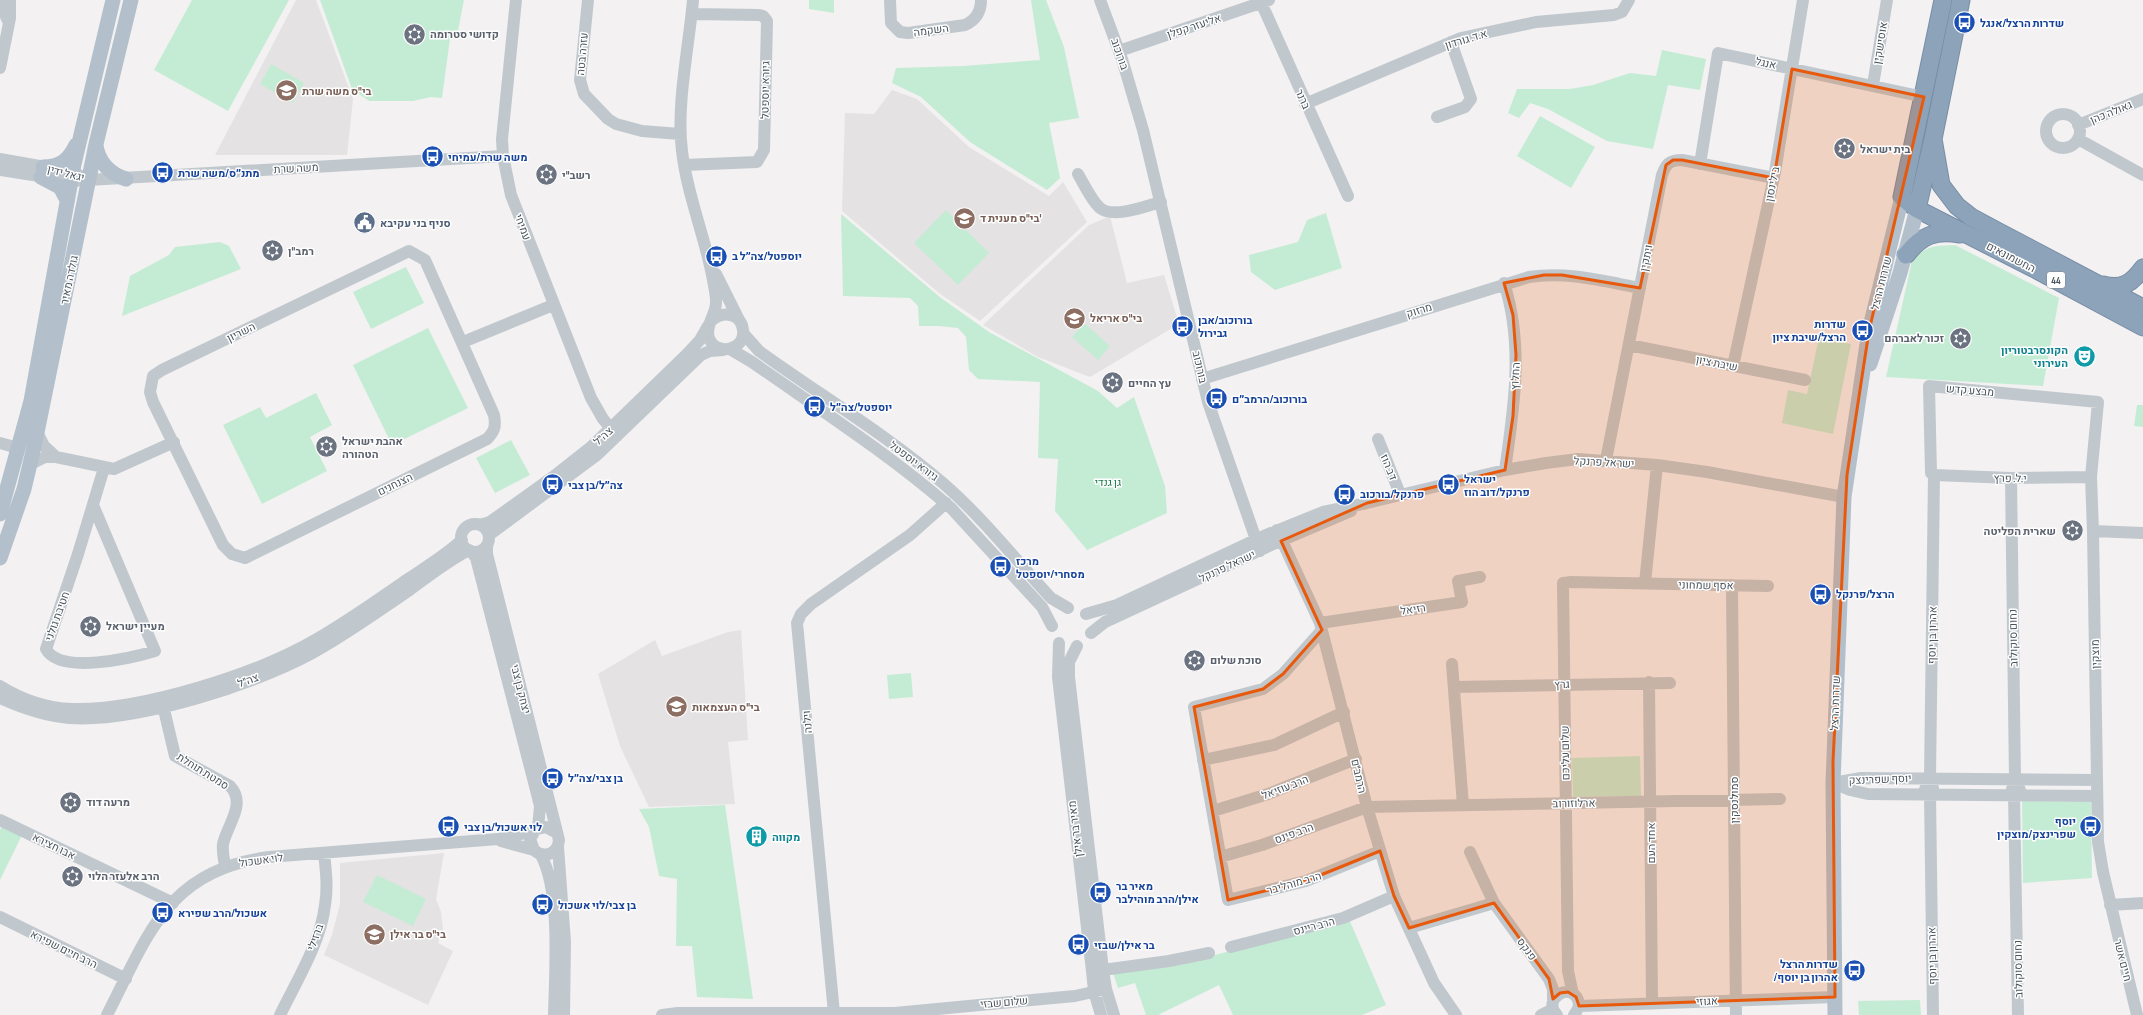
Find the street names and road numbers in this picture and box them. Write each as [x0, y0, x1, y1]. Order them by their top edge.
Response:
street label: אליעזר קפלן [1166, 12, 1223, 41]
street label: אוסישקין [1871, 21, 1890, 65]
street label: השקמה [913, 22, 950, 39]
street label: א.ד. גורדון [1443, 27, 1489, 52]
street label: עזרה בטה [574, 32, 591, 76]
street label: בורוכוב [1108, 37, 1131, 72]
street label: אנגל [1754, 55, 1777, 72]
street label: גיורא יוספטל [758, 61, 773, 119]
street label: ברנר [1292, 87, 1313, 111]
street label: גאולה כהן [2088, 98, 2134, 127]
street label: משה שרת [273, 161, 319, 176]
street label: יגאל ידין [46, 163, 86, 184]
street label: בילינסון [1763, 165, 1782, 203]
street label: עמיחי [512, 212, 533, 242]
street label: החשמונאים [1984, 240, 2038, 275]
street label: ויתקין [1638, 244, 1655, 272]
street label: גולדה מאיר [58, 254, 81, 306]
street label: שדרות הרצל [1868, 255, 1894, 312]
road number: 44 [2047, 272, 2065, 288]
street label: מרזוק [1405, 300, 1434, 321]
street label: השריון [225, 320, 258, 345]
street label: בורוכוב [1190, 350, 1210, 385]
street label: שיבת ציון [1695, 353, 1739, 374]
street label: החלוץ [1508, 362, 1523, 390]
street label: מבצע קדש [1945, 382, 1995, 399]
street label: צה"ל [591, 424, 616, 448]
street label: גיורא יוספטל [887, 439, 941, 484]
street label: דב הוז [1377, 452, 1400, 482]
street label: ישראל פרנקל [1573, 454, 1635, 471]
street label: הצנחנים [376, 470, 415, 498]
street label: י.ל. פרץ [1993, 472, 2027, 485]
street label: ישראל פרנקל [1197, 548, 1257, 585]
street label: אסף שמחוני [1678, 579, 1734, 592]
street label: חטיבת גולני [43, 590, 72, 643]
street label: רזיאל [1400, 601, 1427, 618]
street label: אהרון בן יוסף [1925, 606, 1940, 664]
street label: נחום סוקולוב [2006, 609, 2021, 667]
street label: מוצקין [2089, 639, 2102, 669]
street label: יצחק בן צבי [508, 663, 533, 715]
street label: צה"ל [236, 671, 260, 690]
street label: שדרות הרצל [1828, 675, 1843, 731]
street label: גרץ [1554, 678, 1570, 691]
street label: וילנה [800, 710, 815, 734]
street label: שלום עליכם [1559, 726, 1572, 780]
street label: סמטת תוחלת [174, 750, 231, 792]
street label: הרמב"ם [1348, 758, 1369, 795]
street label: יוסף שפרינצק [1848, 772, 1912, 787]
street label: הרב עוזיאל [1260, 773, 1310, 802]
street label: סמולנסקין [1728, 776, 1741, 824]
street label: ארלוזורוב [1552, 797, 1596, 810]
street label: מאיר בר אילן [1066, 800, 1085, 858]
street label: הרב פינס [1273, 820, 1315, 847]
street label: אחד העם [1645, 822, 1658, 864]
street label: אבו חצירא [30, 830, 77, 862]
street label: לוי אשכול [238, 851, 284, 870]
street label: הרב מוהליבר [1265, 869, 1323, 897]
street label: הרב ריינס [1292, 915, 1336, 938]
street label: ברזילי [305, 922, 326, 952]
street label: אהרון בן יוסף [1925, 927, 1940, 985]
street label: הרב חיים שפירא [28, 928, 99, 971]
street label: פנקס [1514, 935, 1539, 963]
street label: חיים אשר [2111, 938, 2134, 983]
street label: נחום סוקולוב [2011, 940, 2026, 998]
street label: שלום שבזי [980, 994, 1029, 1011]
street label: אגוזי [1696, 995, 1718, 1008]

